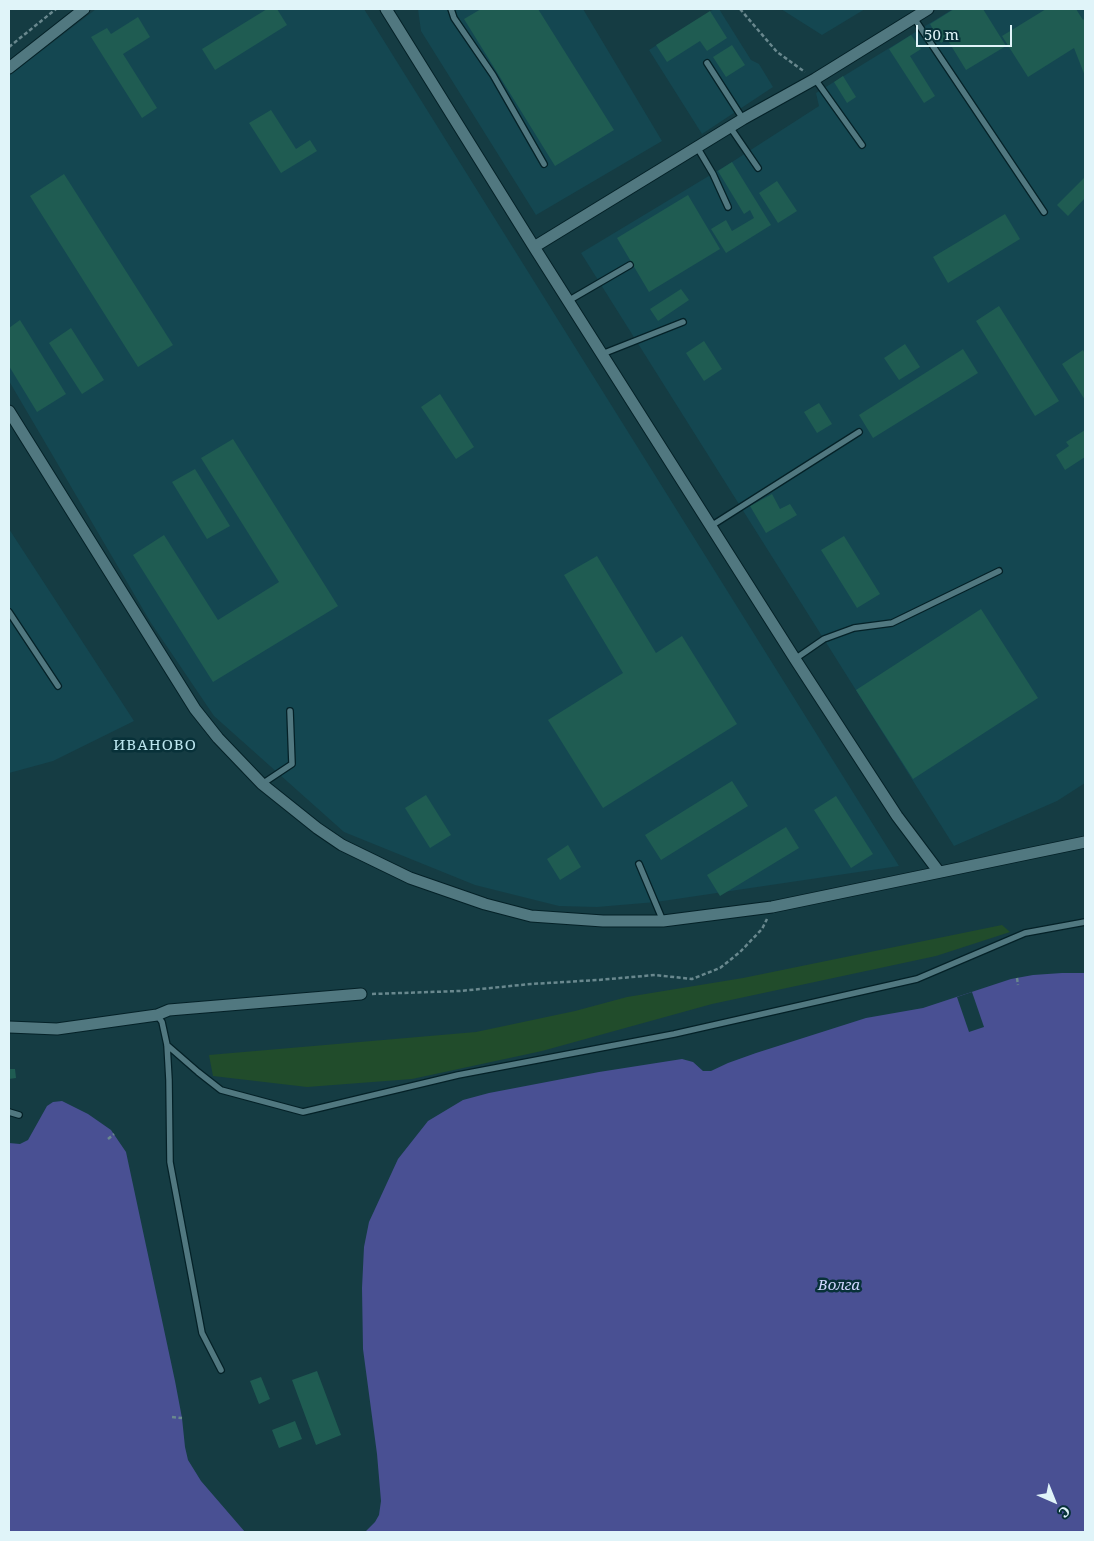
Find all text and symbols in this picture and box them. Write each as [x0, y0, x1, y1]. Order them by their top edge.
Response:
scale bar [919, 15, 1015, 47]
text: 50 m [924, 24, 959, 44]
district label: ИВАНОВО [112, 737, 198, 755]
water label: Волга [818, 1277, 860, 1295]
north arrow [1029, 1476, 1079, 1526]
text: С [1055, 1502, 1075, 1522]

